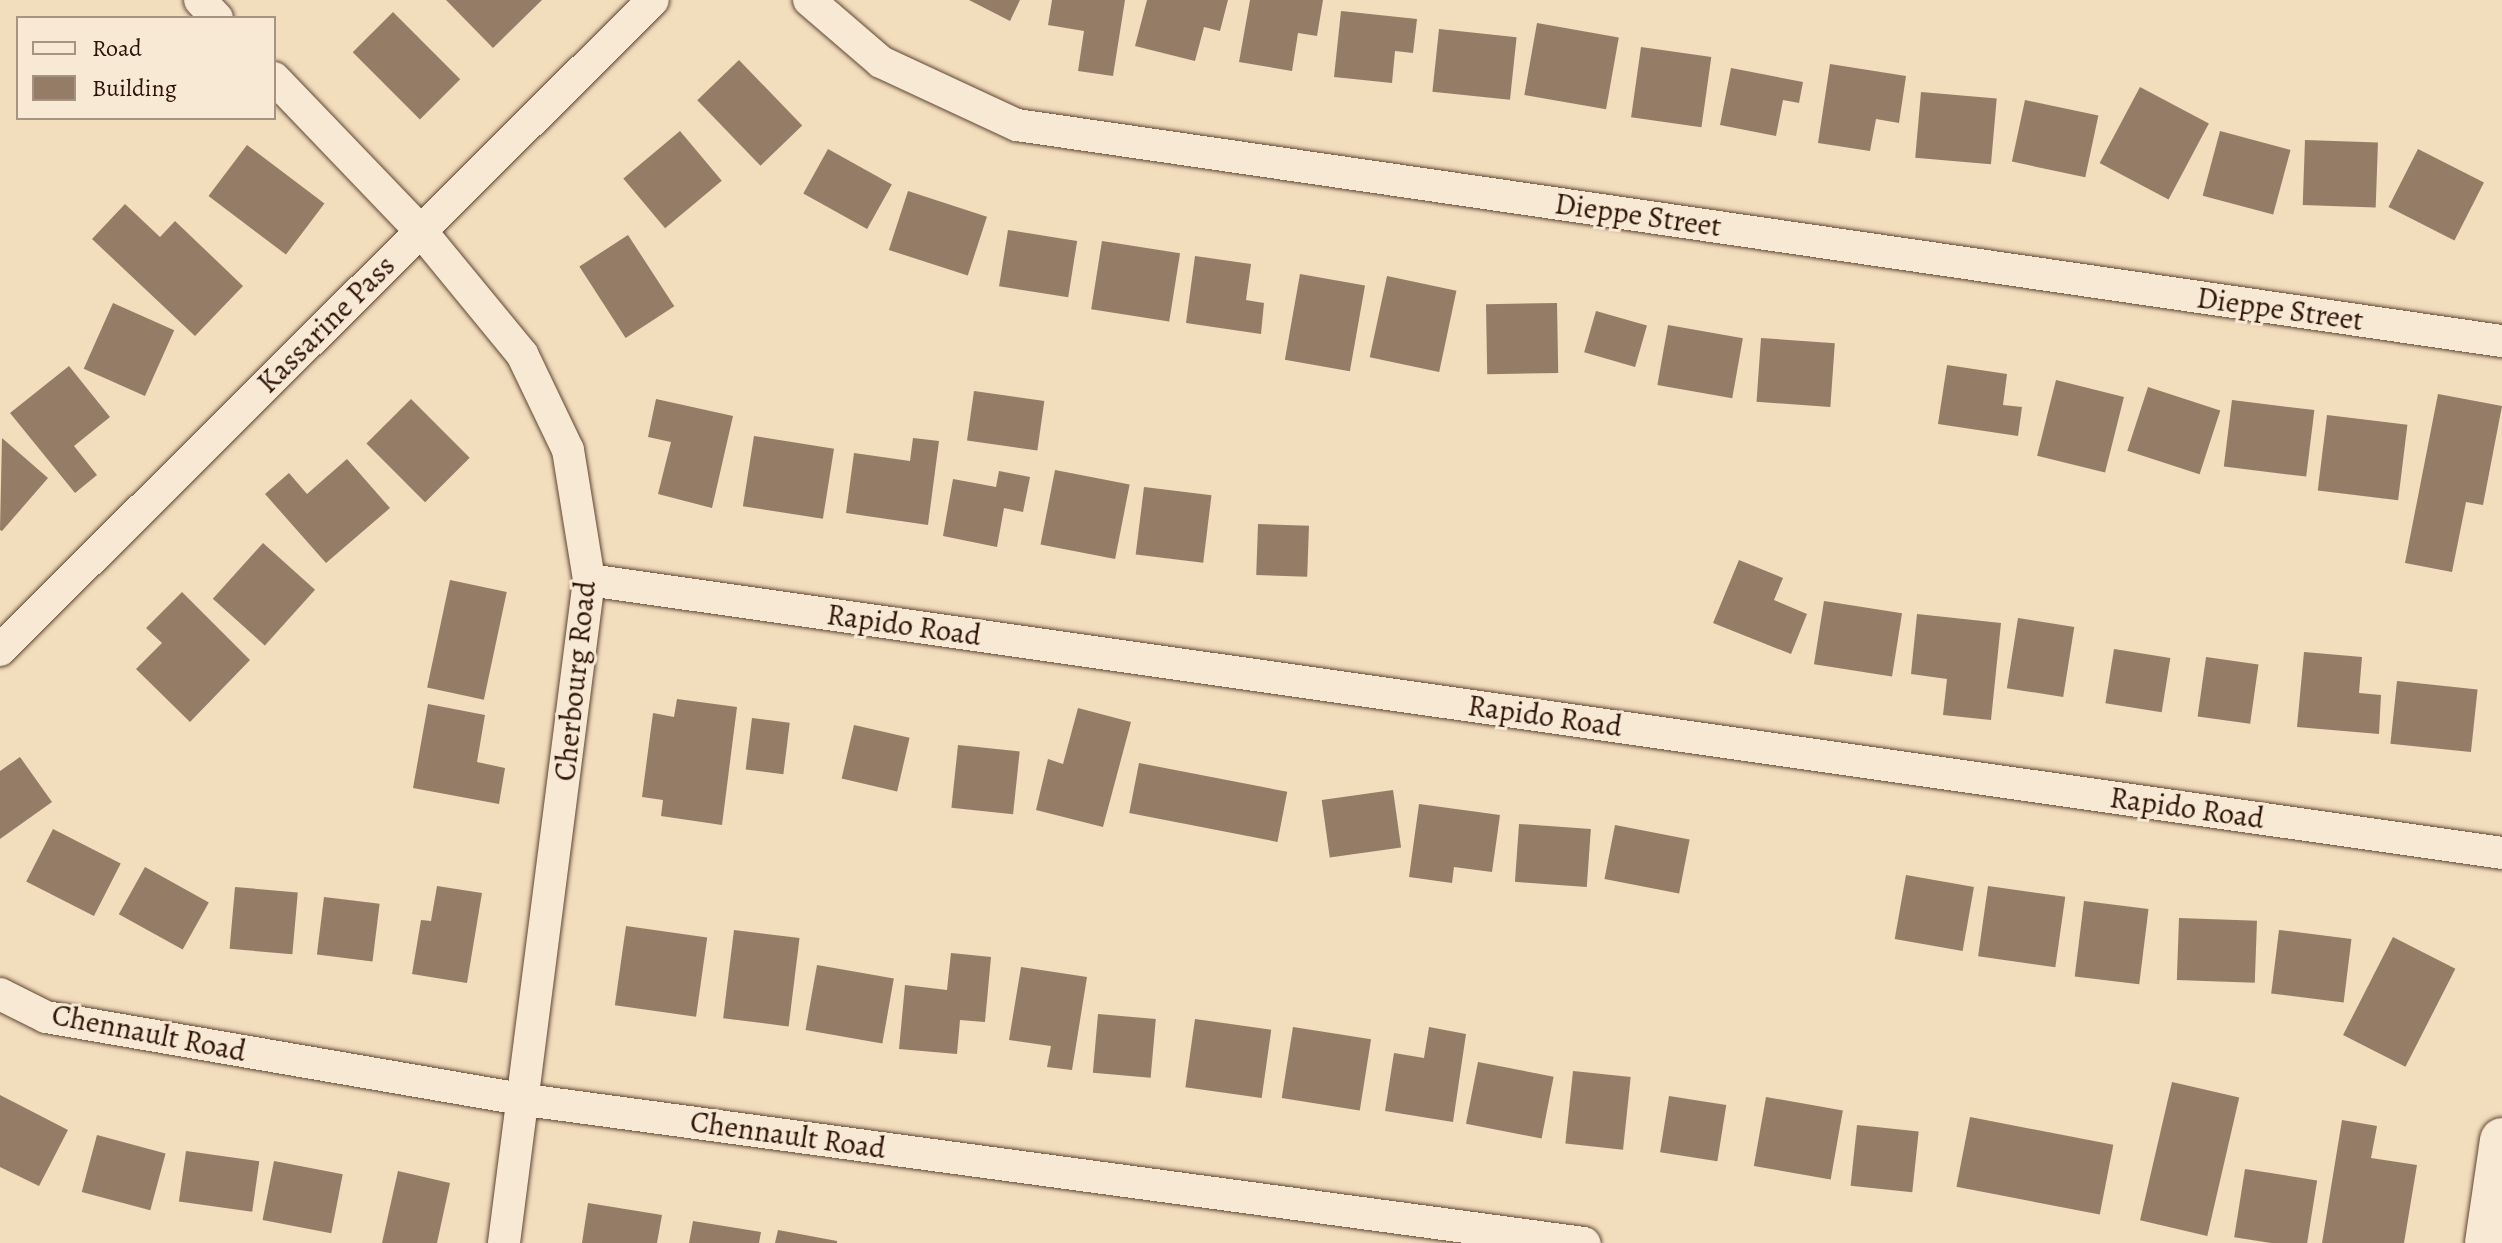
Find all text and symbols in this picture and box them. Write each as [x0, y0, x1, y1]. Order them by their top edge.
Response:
legend [16, 16, 276, 120]
text: Road [92, 32, 142, 64]
text: Building [92, 72, 177, 104]
street label: Dieppe Street [1552, 185, 1724, 245]
street label: Kassarine Pass [249, 247, 403, 401]
street label: Dieppe Street [2194, 279, 2366, 339]
street label: Cherbourg Road [547, 579, 603, 783]
street label: Rapido Road [825, 596, 983, 654]
street label: Rapido Road [1466, 687, 1624, 745]
street label: Rapido Road [2108, 779, 2266, 837]
street label: Chennault Road [49, 997, 249, 1069]
street label: Chennault Road [688, 1103, 888, 1167]

